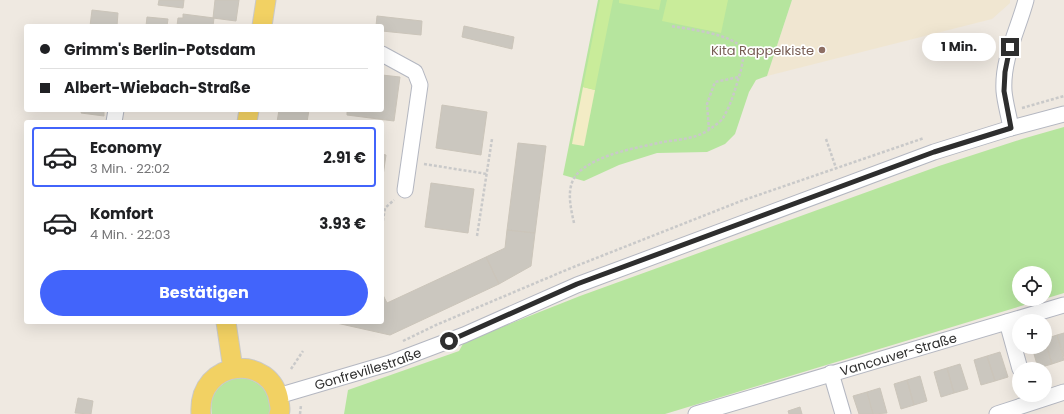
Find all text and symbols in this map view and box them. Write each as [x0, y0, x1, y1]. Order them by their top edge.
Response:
callout: 1 Min. [922, 33, 996, 61]
text: 1 Min. [941, 37, 977, 56]
route end [1001, 38, 1019, 56]
text: Grimm's Berlin-Potsdam [64, 39, 256, 60]
place label: Kita Rappelkiste [711, 41, 814, 60]
marker: Kita Rappelkiste [817, 45, 827, 55]
text: Albert-Wiebach-Straße [64, 77, 250, 98]
text: Economy [90, 137, 162, 158]
icon: car [42, 139, 78, 175]
text: 2.91 € [323, 147, 366, 168]
text: 3 Min. · 22:02 [90, 159, 170, 178]
text: Komfort [90, 203, 153, 224]
icon: car [42, 205, 78, 241]
text: 3.93 € [319, 213, 366, 234]
text: 4 Min. · 22:03 [90, 225, 170, 244]
map controls [1012, 266, 1052, 402]
button: locate [1012, 266, 1052, 306]
button: Bestätigen [40, 270, 368, 316]
button: + [1012, 314, 1052, 354]
street label: Vancouver-Straße [838, 328, 959, 380]
route start [440, 332, 458, 350]
street label: Gonfrevillestraße [312, 343, 424, 394]
button: − [1012, 362, 1052, 402]

